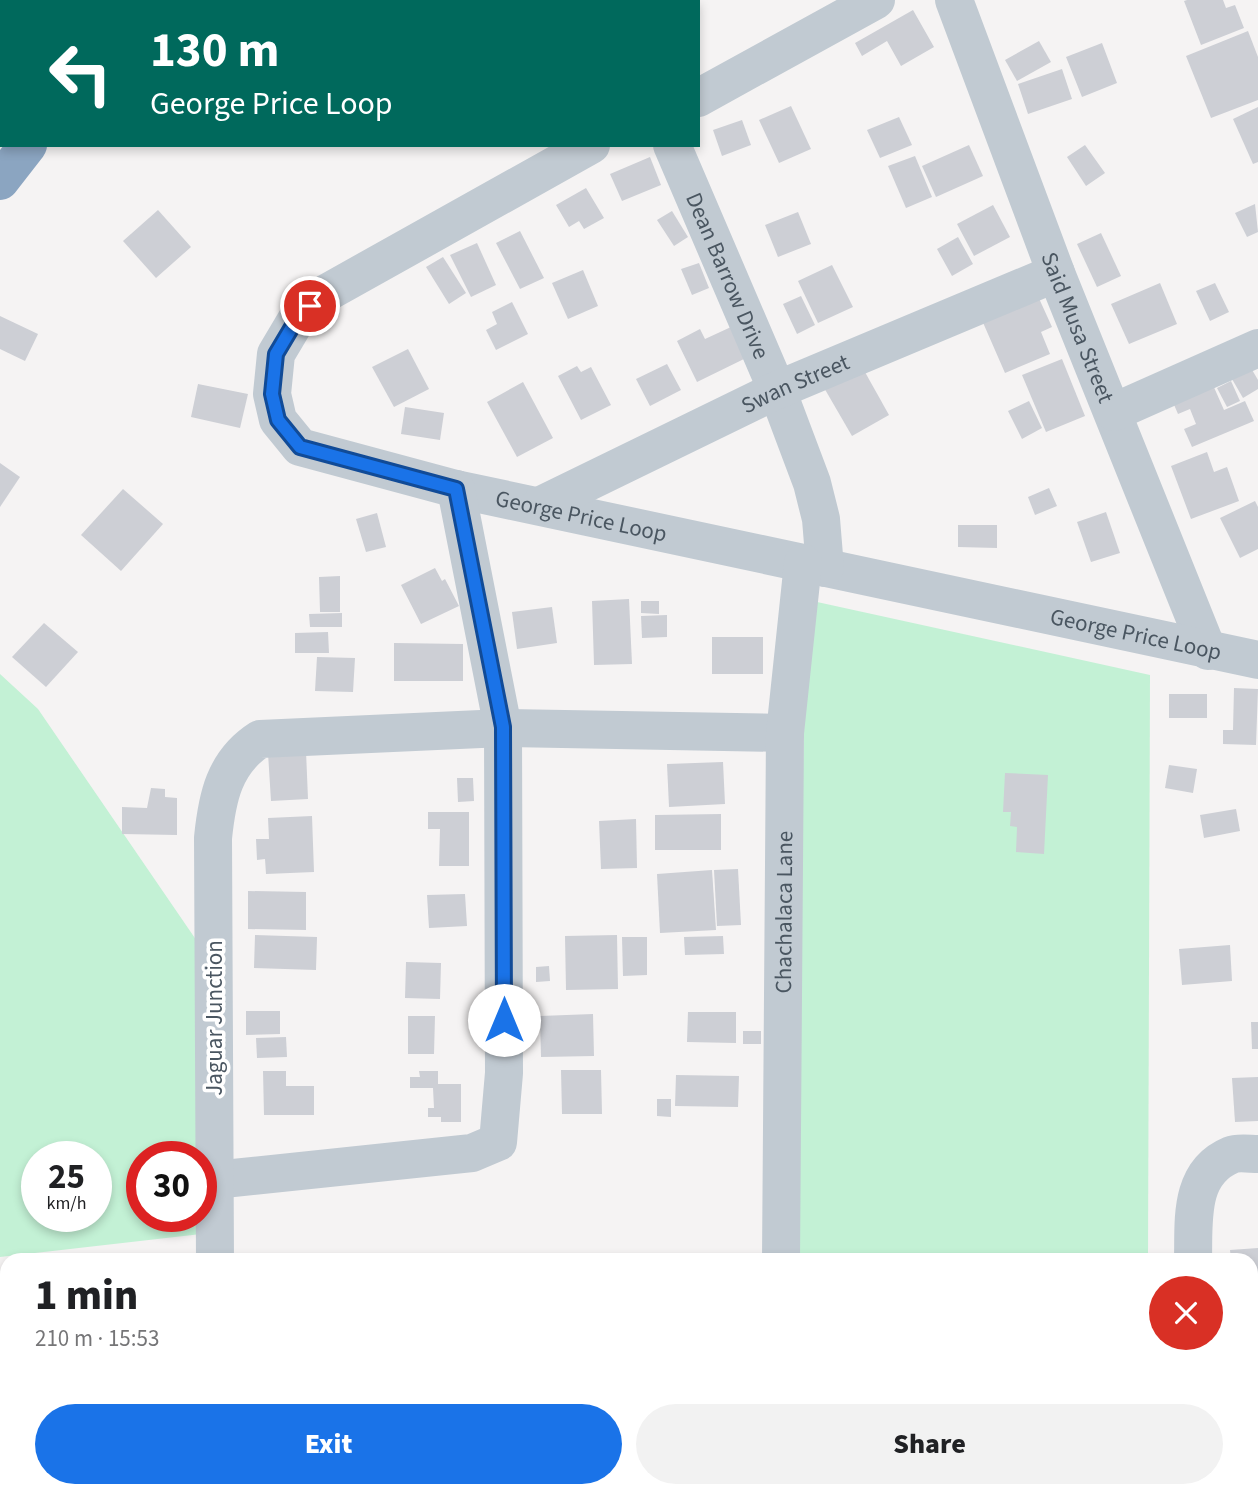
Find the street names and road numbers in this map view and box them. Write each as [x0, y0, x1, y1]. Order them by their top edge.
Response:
street label: Dean Barrow Drive [677, 187, 778, 364]
street label: Said Musa Street [1033, 247, 1123, 408]
street label: Swan Street [736, 345, 855, 422]
street label: George Price Loop [492, 482, 670, 551]
street label: George Price Loop [1047, 600, 1225, 669]
street label: Chachalaca Lane [767, 831, 801, 993]
street label: Jaguar Junction [198, 940, 231, 1096]

